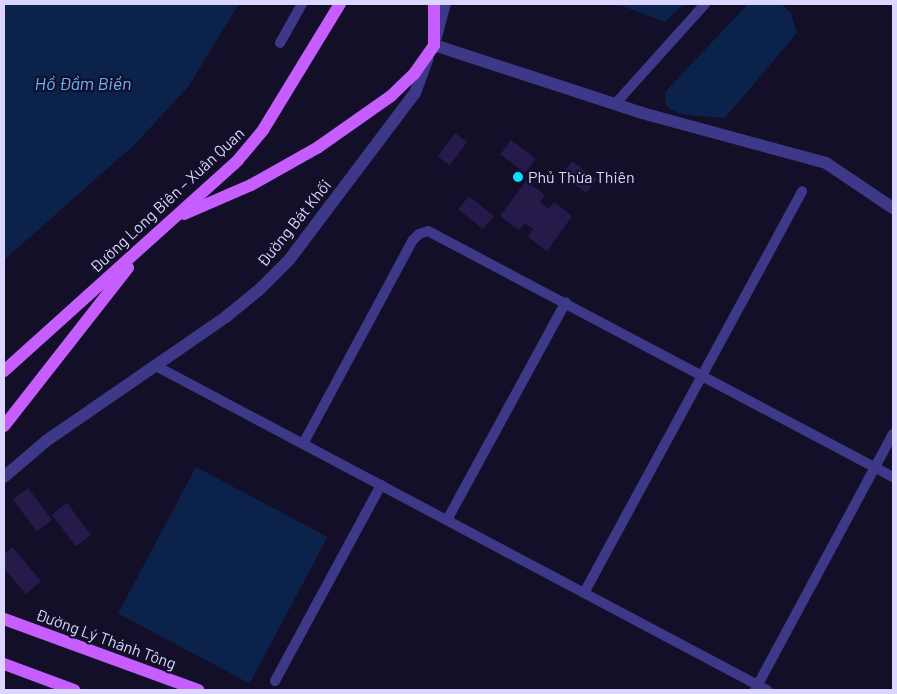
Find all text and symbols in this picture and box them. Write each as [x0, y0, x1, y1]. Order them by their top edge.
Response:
water label: Hồ Đầm Biền [34, 72, 132, 94]
street label: Đường Long Biên – Xuân Quan [86, 123, 248, 277]
place label: Phủ Thừa Thiên [528, 167, 635, 187]
marker: Phủ Thừa Thiên [512, 171, 524, 183]
street label: Đường Bát Khối [253, 176, 335, 270]
street label: Đường Lý Thánh Tông [33, 605, 179, 673]

